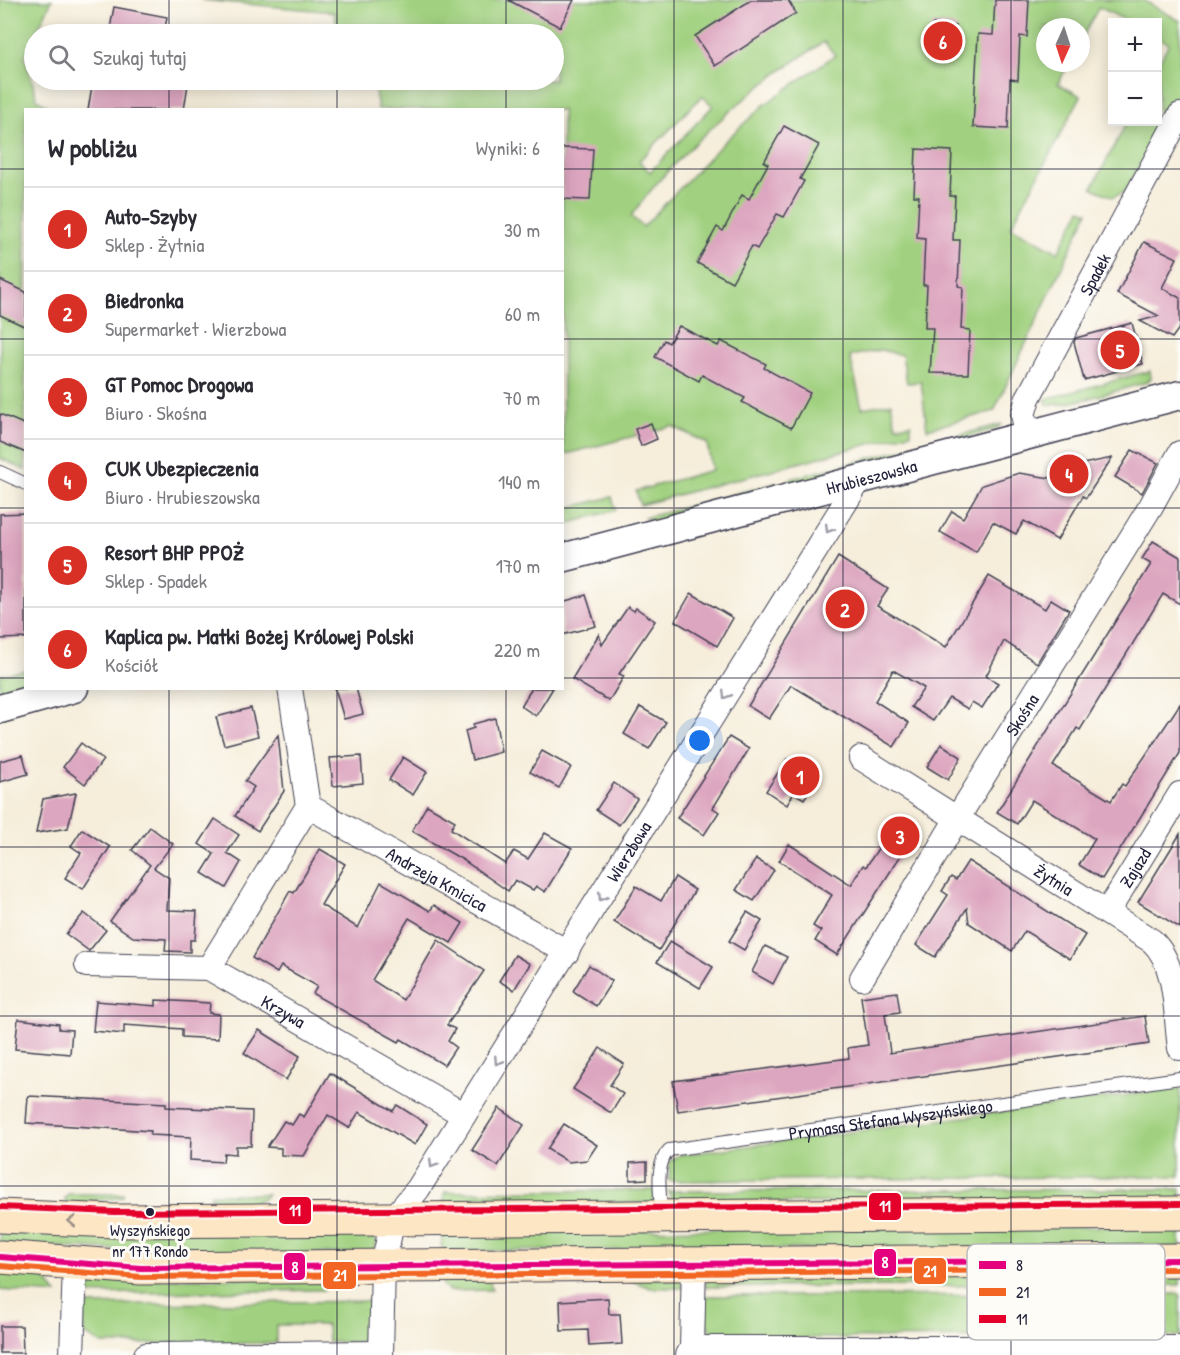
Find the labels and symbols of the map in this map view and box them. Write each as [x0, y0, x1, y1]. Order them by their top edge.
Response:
pin: 6 [924, 18, 962, 63]
north arrow [1036, 18, 1090, 72]
street label: Spadek [1073, 248, 1116, 300]
pin: 5 [1100, 328, 1140, 372]
street label: Hrubieszowska [823, 452, 920, 500]
pin: 4 [1050, 452, 1088, 496]
one-way arrow [824, 523, 836, 533]
pin: 2 [826, 586, 864, 632]
one-way arrow [722, 689, 734, 699]
street label: Skośna [999, 689, 1044, 740]
your location [685, 726, 714, 755]
pin: 1 [780, 754, 820, 798]
pin: 3 [880, 814, 920, 858]
street label: Wierzbowa [600, 816, 657, 886]
street label: Andrzeja Kmicica [382, 840, 492, 917]
street label: Zajazd [1113, 843, 1156, 892]
street label: Żytnia [1029, 858, 1079, 901]
one-way arrow [597, 891, 609, 901]
street label: Krzywa [257, 988, 310, 1034]
one-way arrow [494, 1055, 505, 1066]
street label: Prymasa Stefana Wyszyńskiego [787, 1092, 994, 1145]
one-way arrow [429, 1158, 440, 1169]
line badge: 11 [868, 1192, 902, 1221]
text: 11 [879, 1195, 891, 1217]
line badge: 11 [278, 1196, 312, 1225]
text: 11 [289, 1199, 301, 1221]
marker: Wyszyńskiego nr 177 Rondo [144, 1206, 156, 1218]
one-way arrow [67, 1214, 76, 1227]
place label: Wyszyńskiego nr 177 Rondo [110, 1219, 191, 1262]
legend [967, 1244, 1165, 1340]
line badge: 8 [873, 1248, 897, 1277]
text: 8 [882, 1251, 889, 1273]
line badge: 8 [283, 1252, 306, 1281]
text: 8 [1016, 1254, 1023, 1276]
text: 8 [292, 1256, 299, 1278]
line badge: 21 [913, 1257, 947, 1285]
text: 21 [923, 1260, 937, 1282]
line badge: 21 [322, 1261, 357, 1290]
text: 21 [333, 1264, 347, 1286]
text: 21 [1016, 1281, 1029, 1303]
text: 11 [1016, 1308, 1028, 1330]

